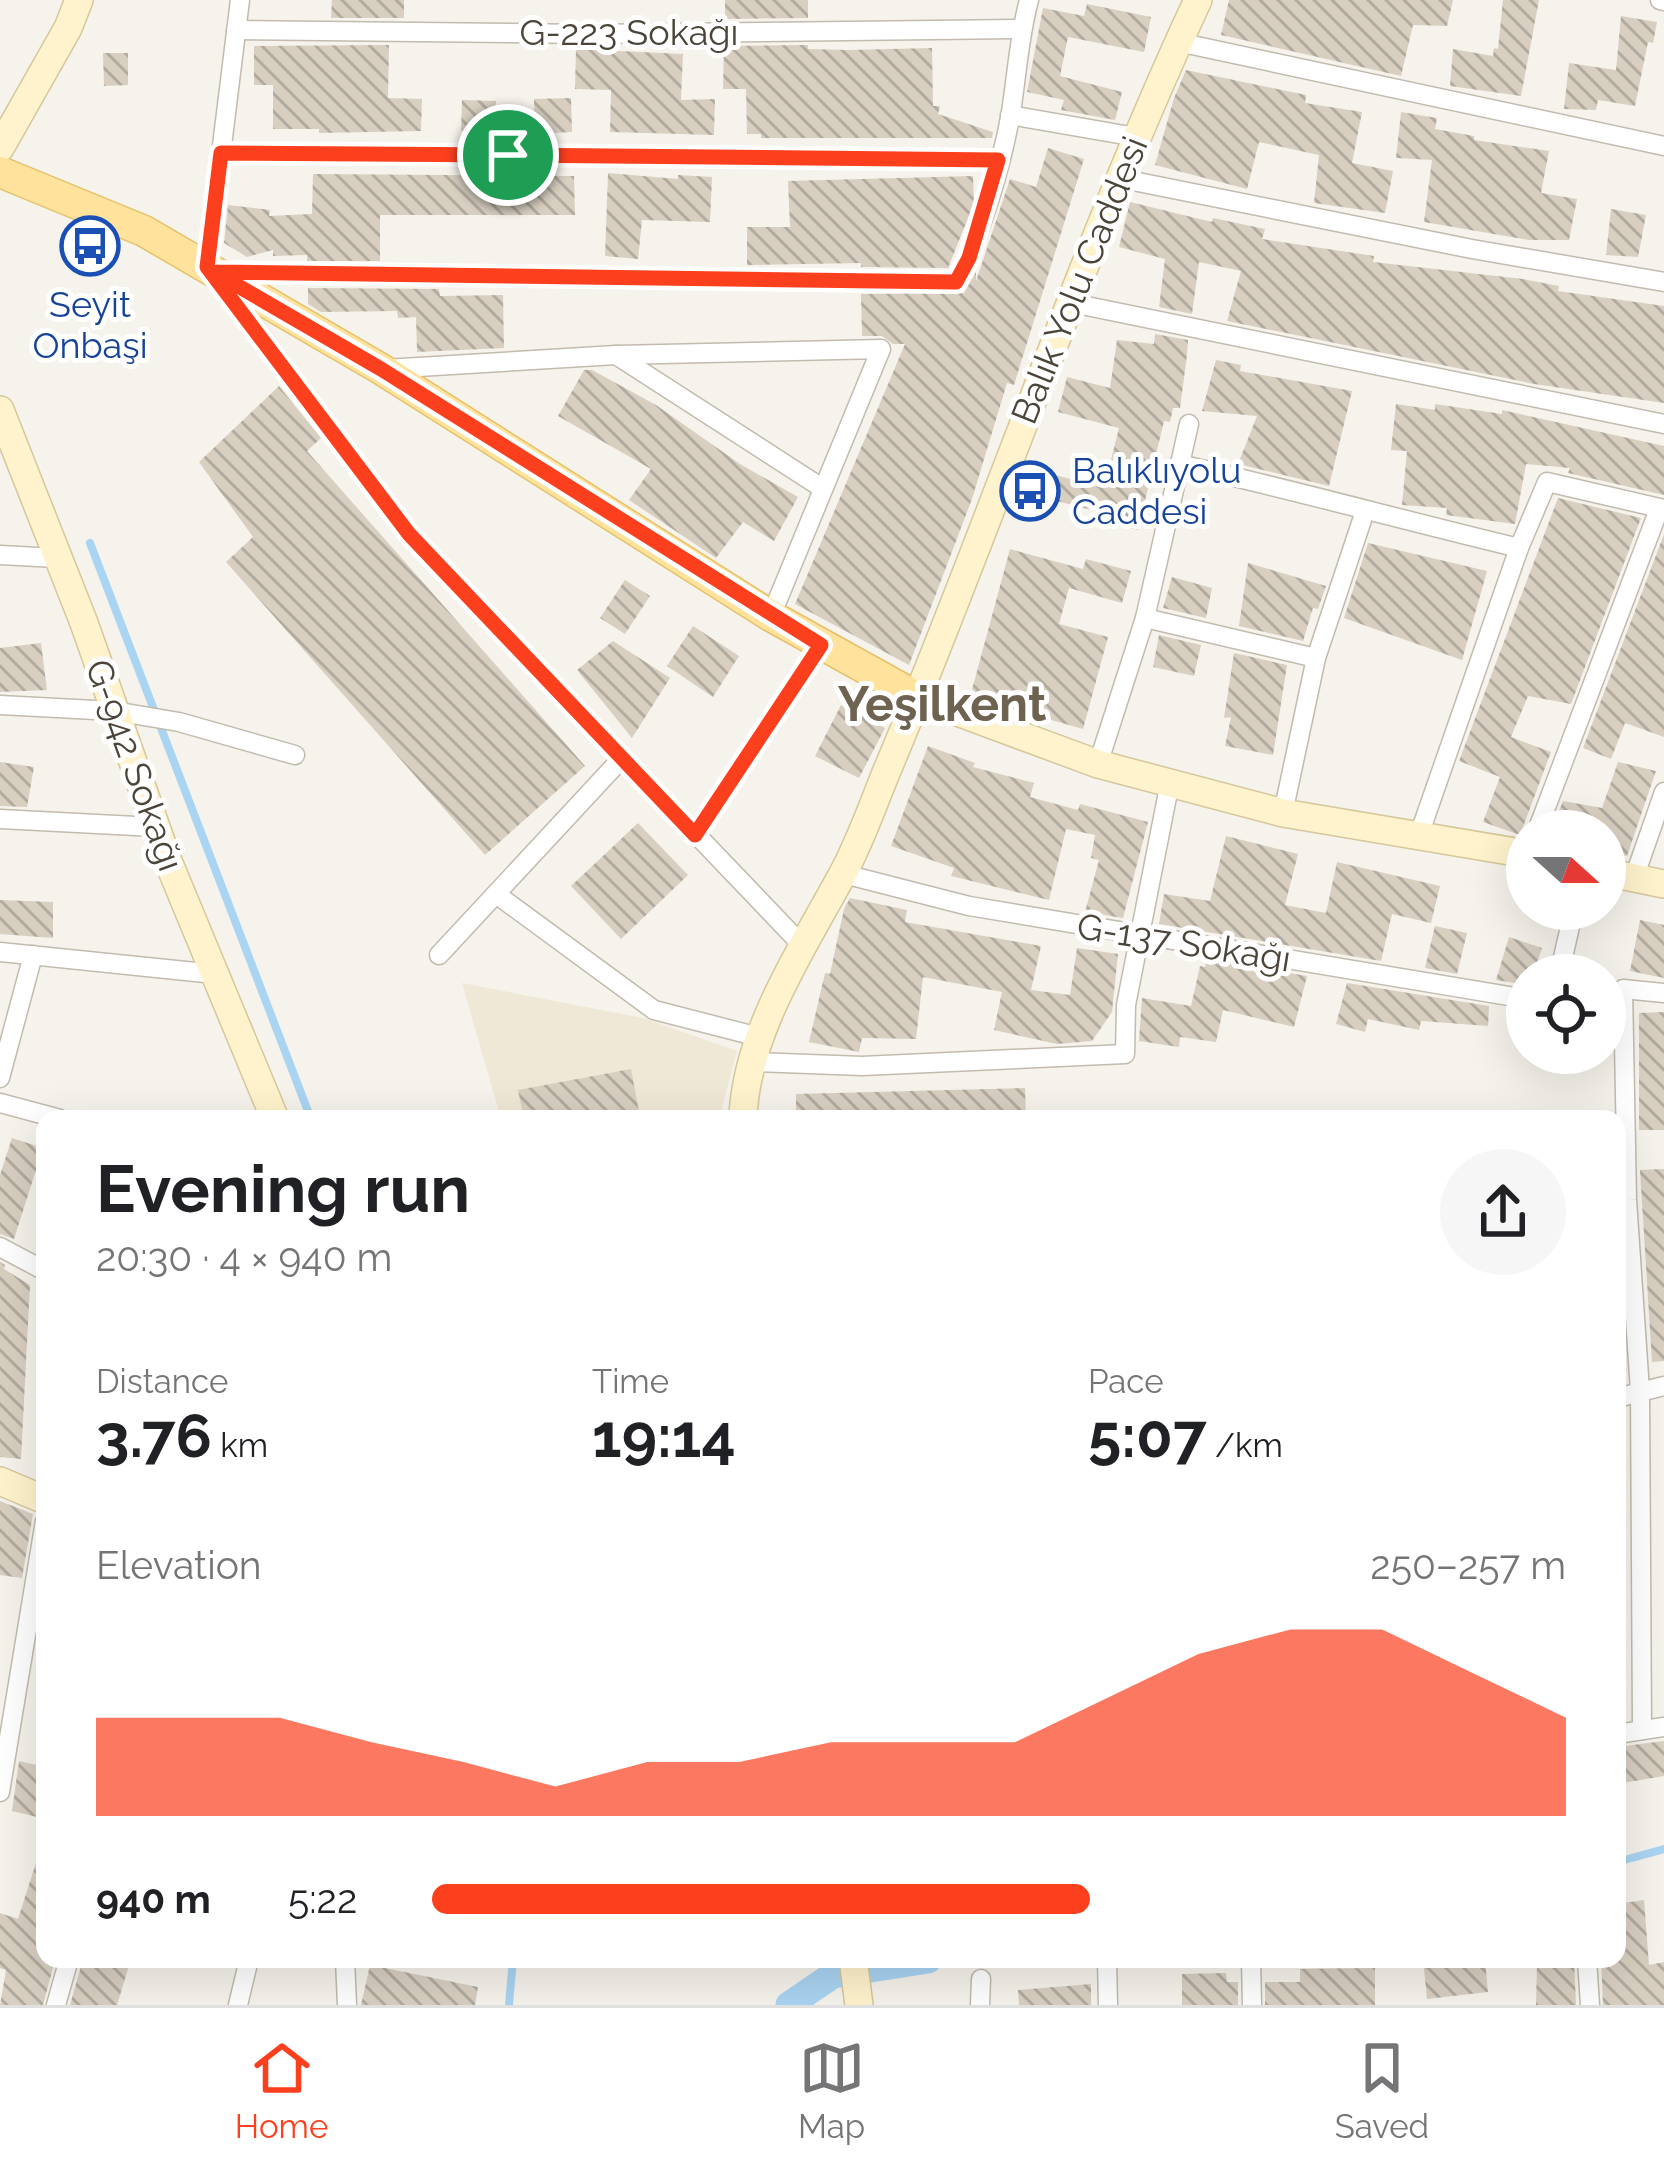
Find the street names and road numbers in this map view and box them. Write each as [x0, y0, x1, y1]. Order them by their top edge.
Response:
street label: G-223 Sokağı [520, 11, 738, 53]
street label: Balık Yolu Caddesi [1002, 130, 1156, 430]
street label: G-942 Sokağı [77, 654, 193, 876]
street label: G-137 Sokağı [1074, 904, 1294, 980]

